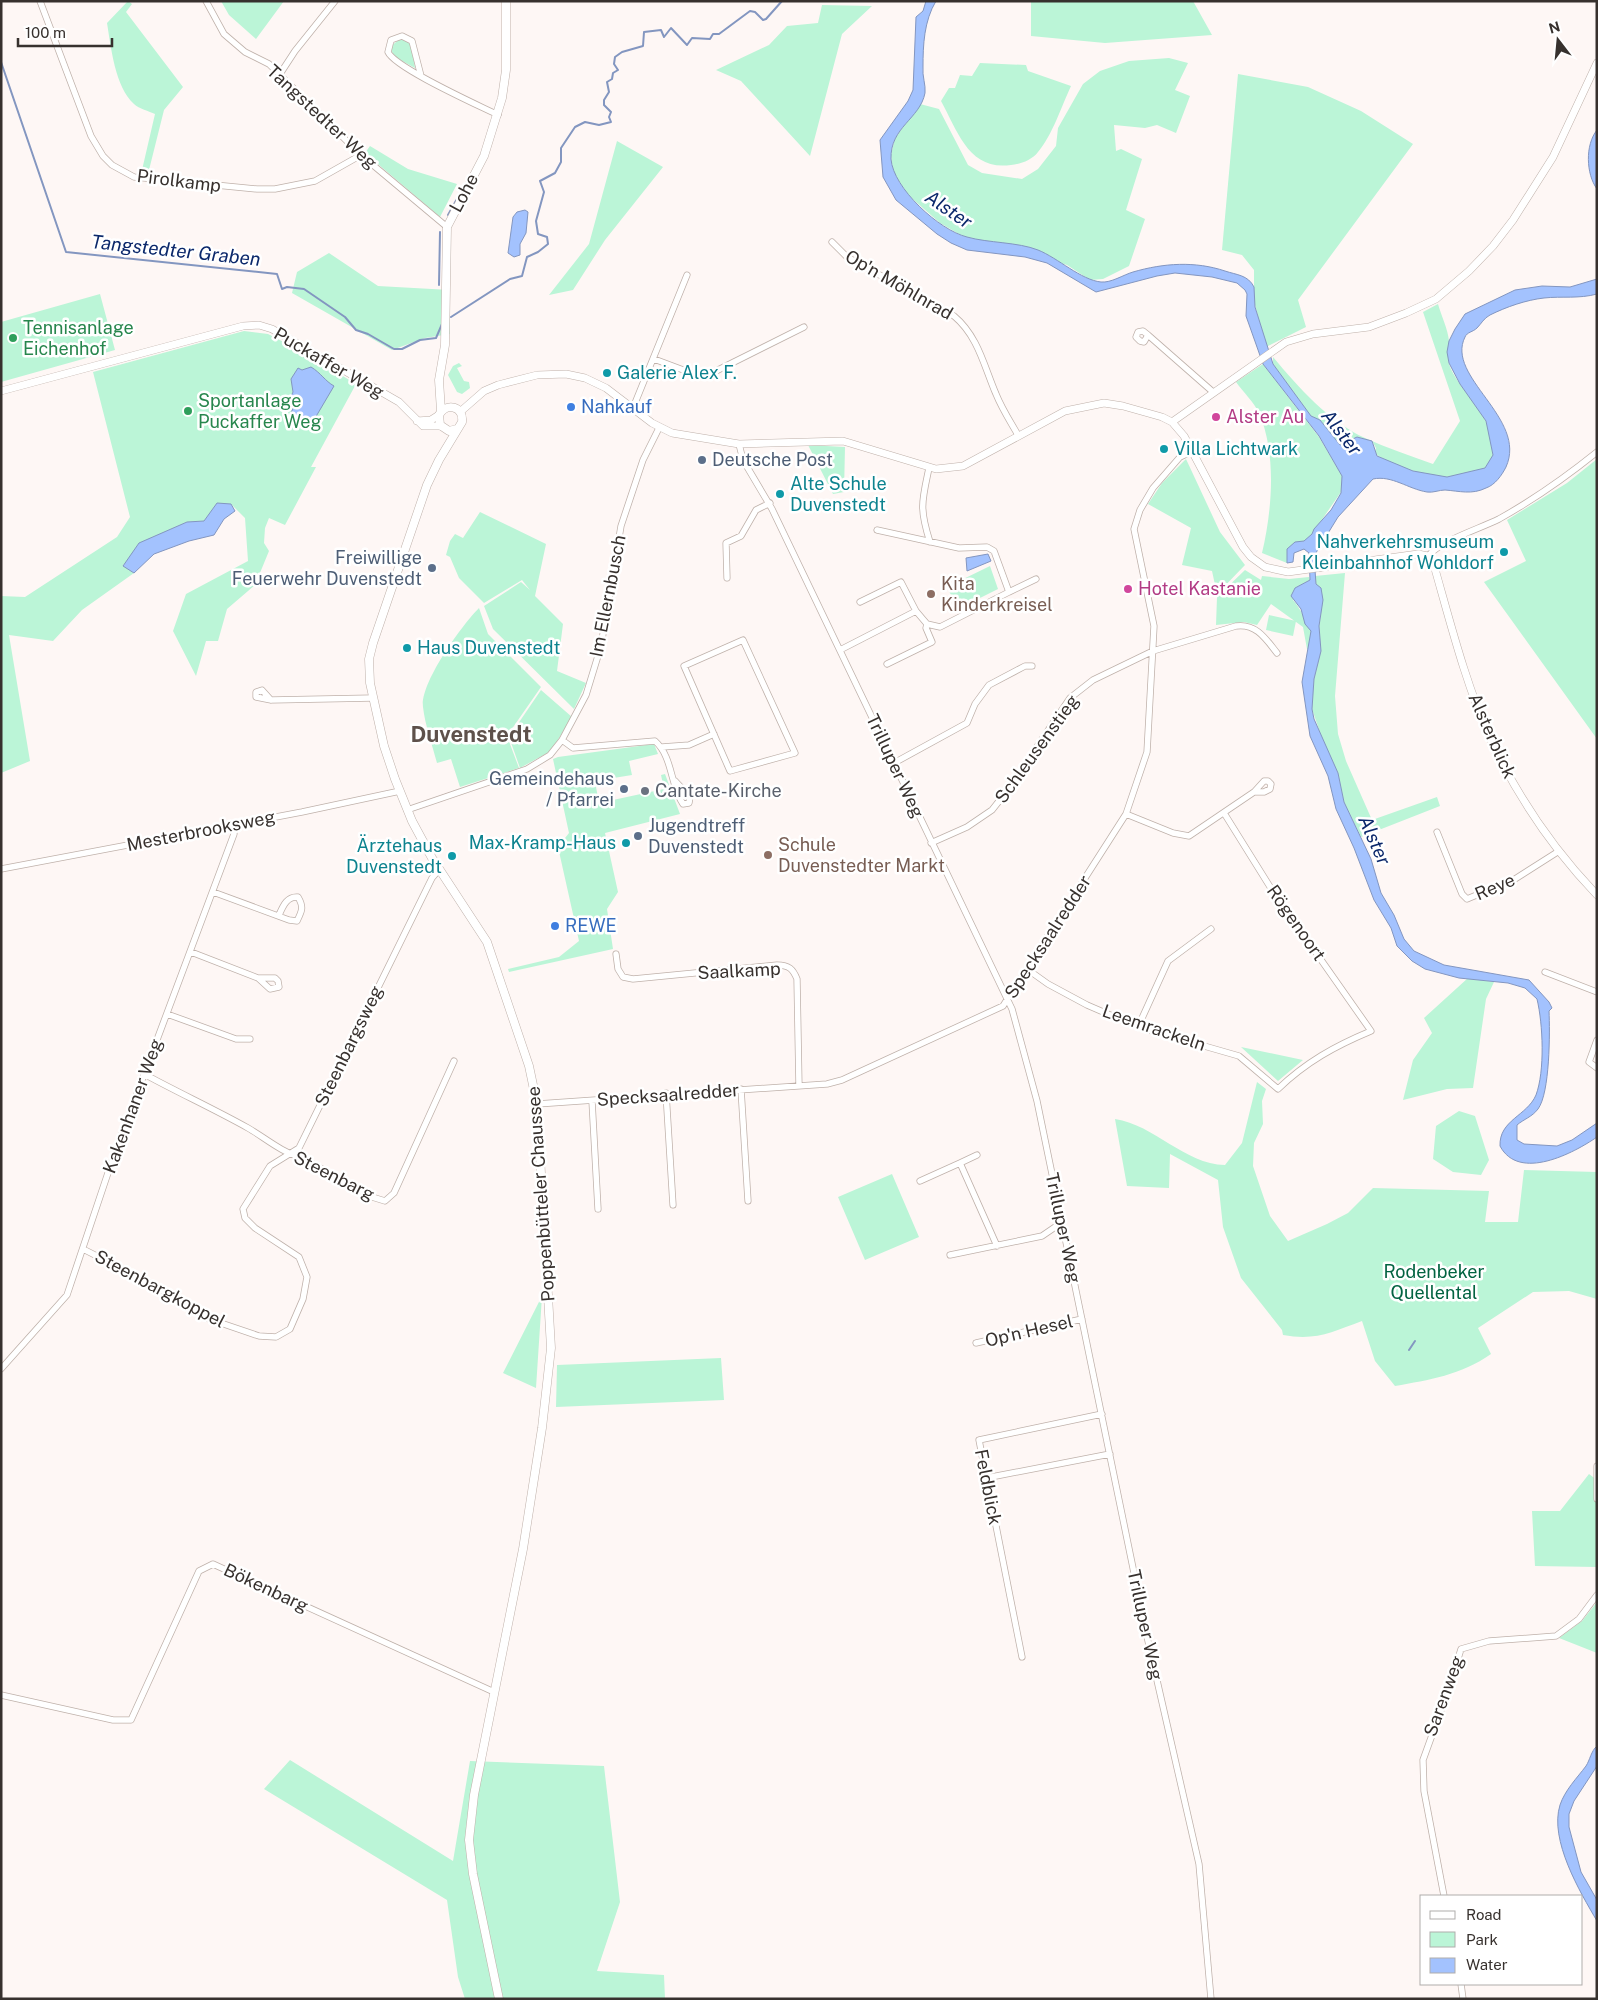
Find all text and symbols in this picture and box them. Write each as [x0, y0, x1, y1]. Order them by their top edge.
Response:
scale bar [18, 15, 111, 47]
north arrow [1533, 15, 1583, 65]
text: N [1547, 18, 1562, 37]
text: 100 m [25, 24, 66, 41]
street label: Tangstedter Weg [263, 60, 382, 173]
street label: Pirolkamp [136, 165, 222, 196]
street label: Lohe [445, 170, 482, 216]
water label: Alster [921, 185, 977, 233]
water label: Tangstedter Graben [90, 230, 262, 270]
street label: Op'n Möhlnrad [842, 245, 957, 324]
place label: Tennisanlage Eichenhof [23, 317, 134, 359]
street label: Puckaffer Weg [270, 323, 388, 403]
marker: Tennisanlage Eichenhof [7, 332, 19, 344]
place label: Galerie Alex F. [617, 362, 737, 383]
marker: Galerie Alex F. [601, 367, 613, 379]
place label: Sportanlage Puckaffer Weg [198, 390, 322, 432]
place label: Nahkauf [581, 396, 652, 417]
marker: Nahkauf [565, 401, 577, 413]
marker: Sportanlage Puckaffer Weg [182, 405, 194, 417]
water label: Alster [1317, 405, 1367, 460]
place label: Alster Au [1226, 406, 1304, 427]
marker: Alster Au [1210, 411, 1222, 423]
place label: Villa Lichtwark [1174, 438, 1298, 459]
marker: Villa Lichtwark [1158, 443, 1170, 455]
place label: Deutsche Post [712, 449, 833, 470]
marker: Deutsche Post [696, 454, 708, 466]
place label: Alte Schule Duvenstedt [790, 473, 887, 515]
marker: Alte Schule Duvenstedt [774, 488, 786, 500]
place label: Nahverkehrsmuseum Kleinbahnhof Wohldorf [1302, 531, 1494, 573]
street label: Im Ellernbusch [585, 533, 630, 659]
marker: Nahverkehrsmuseum Kleinbahnhof Wohldorf [1498, 546, 1510, 558]
place label: Freiwillige Feuerwehr Duvenstedt [232, 547, 422, 589]
marker: Freiwillige Feuerwehr Duvenstedt [426, 562, 438, 574]
place label: Kita Kinderkreisel [941, 573, 1053, 615]
place label: Hotel Kastanie [1138, 578, 1261, 599]
marker: Hotel Kastanie [1122, 583, 1134, 595]
marker: Kita Kinderkreisel [925, 588, 937, 600]
place label: Haus Duvenstedt [417, 637, 560, 658]
marker: Haus Duvenstedt [401, 642, 413, 654]
street label: Schleusenstieg [990, 690, 1083, 807]
street label: Alsterblick [1464, 690, 1521, 782]
street label: Trilluper Weg [862, 710, 929, 821]
district label: Duvenstedt [410, 721, 532, 747]
place label: Gemeindehaus / Pfarrei [489, 768, 614, 810]
place label: Cantate-Kirche [655, 780, 782, 801]
marker: Gemeindehaus / Pfarrei [618, 783, 630, 795]
marker: Cantate-Kirche [639, 785, 651, 797]
street label: Mesterbrooksweg [125, 806, 277, 855]
water label: Alster [1354, 812, 1396, 869]
place label: Jugendtreff Duvenstedt [648, 815, 745, 857]
marker: Jugendtreff Duvenstedt [632, 830, 644, 842]
place label: Max-Kramp-Haus [469, 832, 616, 853]
place label: Ärztehaus Duvenstedt [346, 834, 442, 877]
place label: Schule Duvenstedter Markt [778, 834, 945, 876]
marker: Max-Kramp-Haus [620, 837, 632, 849]
marker: Schule Duvenstedter Markt [762, 849, 774, 861]
marker: Ärztehaus Duvenstedt [446, 850, 458, 862]
street label: Reye [1472, 869, 1518, 904]
street label: Specksaalredder [1000, 871, 1095, 1002]
street label: Rögenoort [1263, 881, 1330, 965]
place label: REWE [565, 915, 617, 936]
marker: REWE [549, 920, 561, 932]
street label: Saalkamp [697, 958, 781, 983]
street label: Steenbargsweg [310, 982, 387, 1110]
street label: Leemrackeln [1100, 1000, 1209, 1055]
street label: Kakenhaner Weg [98, 1036, 167, 1176]
street label: Specksaalredder [596, 1079, 740, 1110]
street label: Poppenbütteler Chaussee [522, 1086, 559, 1303]
street label: Steenbarg [290, 1146, 378, 1205]
street label: Trilluper Weg [1042, 1171, 1085, 1285]
street label: Steenbargkoppel [91, 1245, 229, 1332]
park label: Rodenbeker Quellental [1383, 1261, 1485, 1303]
street label: Op'n Hesel [983, 1310, 1075, 1351]
street label: Feldblick [971, 1447, 1006, 1527]
street label: Bökenbarg [220, 1559, 312, 1616]
street label: Trilluper Weg [1124, 1568, 1167, 1682]
street label: Sarenweg [1419, 1653, 1468, 1739]
legend [1420, 1895, 1583, 1985]
text: Road [1466, 1906, 1502, 1923]
text: Park [1466, 1931, 1498, 1948]
text: Water [1466, 1956, 1508, 1973]

